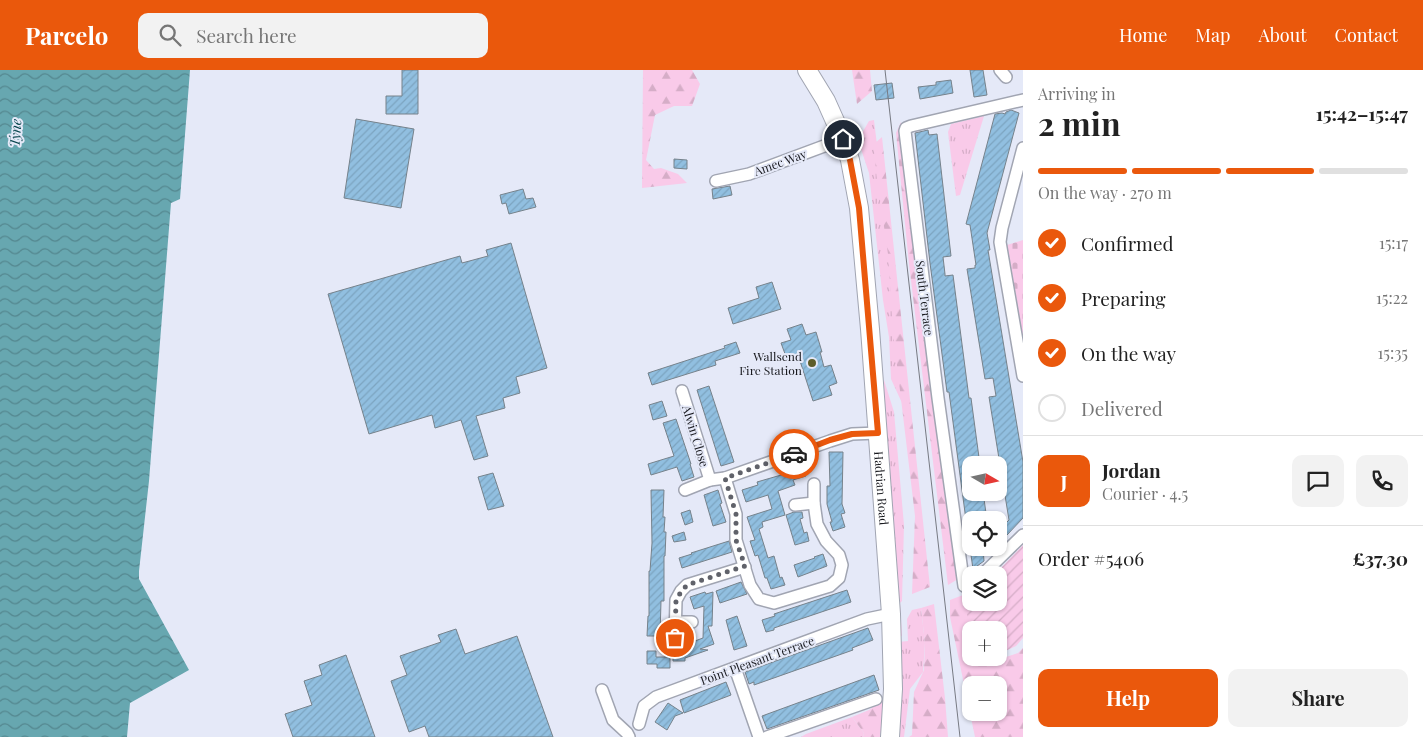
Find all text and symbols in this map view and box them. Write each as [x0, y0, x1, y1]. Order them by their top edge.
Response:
search box [138, 13, 488, 58]
text: Parcelo [25, 19, 108, 51]
icon: search [156, 21, 184, 49]
text: Search here [196, 22, 297, 48]
text: Home [1119, 23, 1167, 47]
text: Map [1195, 23, 1230, 47]
text: About [1258, 23, 1307, 47]
text: Contact [1335, 23, 1398, 47]
text: Arriving in [1038, 83, 1116, 104]
text: 15:42–15:47 [1316, 100, 1408, 126]
text: 2 min [1038, 101, 1121, 144]
water label: Tyne [5, 118, 25, 148]
pin [822, 118, 864, 160]
icon: home [829, 125, 857, 153]
street label: Amec Way [751, 145, 809, 179]
text: On the way · 270 m [1038, 182, 1172, 203]
icon: check [1038, 229, 1066, 257]
text: Confirmed [1081, 230, 1174, 256]
text: 15:17 [1379, 232, 1408, 253]
street label: South Terrace [912, 260, 938, 336]
icon: check [1038, 284, 1066, 312]
text: Preparing [1081, 285, 1166, 311]
text: 15:22 [1376, 287, 1408, 308]
icon: check [1038, 339, 1066, 367]
text: On the way [1081, 340, 1176, 366]
text: 15:35 [1378, 342, 1408, 363]
place label: Wallsend Fire Station [739, 348, 802, 378]
marker: Wallsend Fire Station [806, 357, 818, 369]
text: Delivered [1081, 395, 1163, 421]
street label: Alwin Close [679, 402, 713, 469]
courier [769, 429, 819, 479]
icon: car [780, 440, 808, 468]
street label: Hadrian Road [871, 450, 892, 526]
button: chat [1292, 455, 1344, 507]
button: phone [1356, 455, 1408, 507]
north arrow [962, 456, 1008, 501]
map controls [962, 456, 1007, 721]
text: Jordan [1102, 457, 1161, 483]
text: J [1061, 468, 1067, 494]
text: Courier · 4.5 [1102, 483, 1188, 504]
button: locate [962, 511, 1007, 556]
text: Order #5406 [1038, 545, 1144, 571]
text: £37.30 [1353, 545, 1408, 571]
button: layers [962, 566, 1007, 611]
pin [654, 617, 696, 659]
button: + [962, 621, 1007, 666]
icon: bag [661, 624, 689, 652]
street label: Point Pleasant Terrace [698, 632, 816, 688]
button: Help [1038, 669, 1218, 727]
button: Share [1228, 669, 1408, 727]
button: − [962, 676, 1007, 721]

